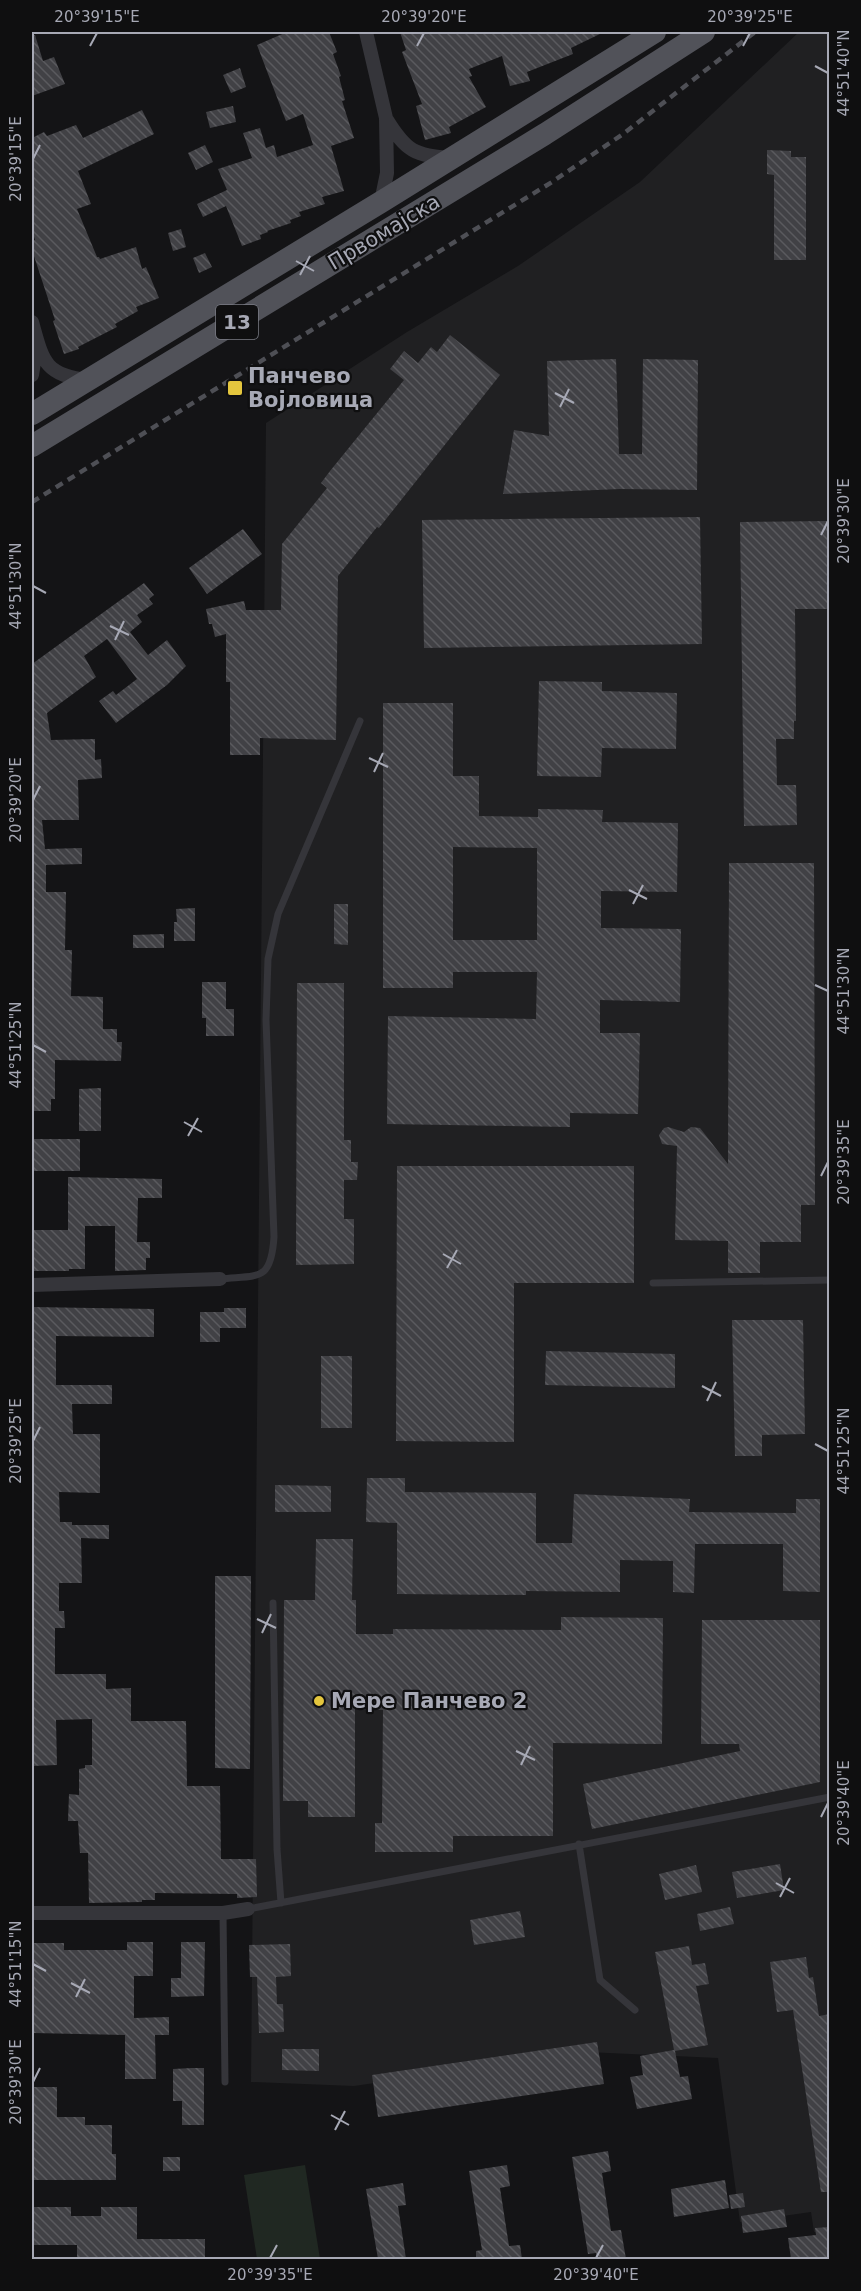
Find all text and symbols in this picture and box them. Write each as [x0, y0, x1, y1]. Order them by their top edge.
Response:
text: 20°39'15"E [54, 8, 140, 26]
text: 20°39'20"E [381, 8, 467, 26]
text: 20°39'25"E [707, 8, 793, 26]
text: 44°51'40"N [835, 29, 853, 117]
text: 20°39'15"E [7, 116, 25, 202]
street label: Првомајска [324, 189, 444, 275]
road number: 13 [216, 305, 258, 339]
place label: Панчево Војловица [248, 364, 373, 412]
marker: Панчево Војловица [226, 379, 244, 397]
text: 20°39'30"E [835, 478, 853, 564]
text: 44°51'30"N [7, 542, 25, 630]
text: 20°39'20"E [7, 757, 25, 843]
text: 44°51'30"N [835, 947, 853, 1035]
text: 44°51'25"N [7, 1001, 25, 1089]
text: 20°39'35"E [835, 1119, 853, 1205]
text: 20°39'25"E [7, 1398, 25, 1484]
text: 44°51'25"N [835, 1407, 853, 1495]
place label: Мере Панчево 2 [331, 1689, 527, 1713]
marker: Мере Панчево 2 [312, 1694, 326, 1708]
text: 20°39'40"E [835, 1760, 853, 1846]
text: 44°51'15"N [7, 1920, 25, 2008]
text: 20°39'30"E [7, 2039, 25, 2125]
text: 20°39'35"E [227, 2266, 313, 2284]
text: 20°39'40"E [553, 2266, 639, 2284]

